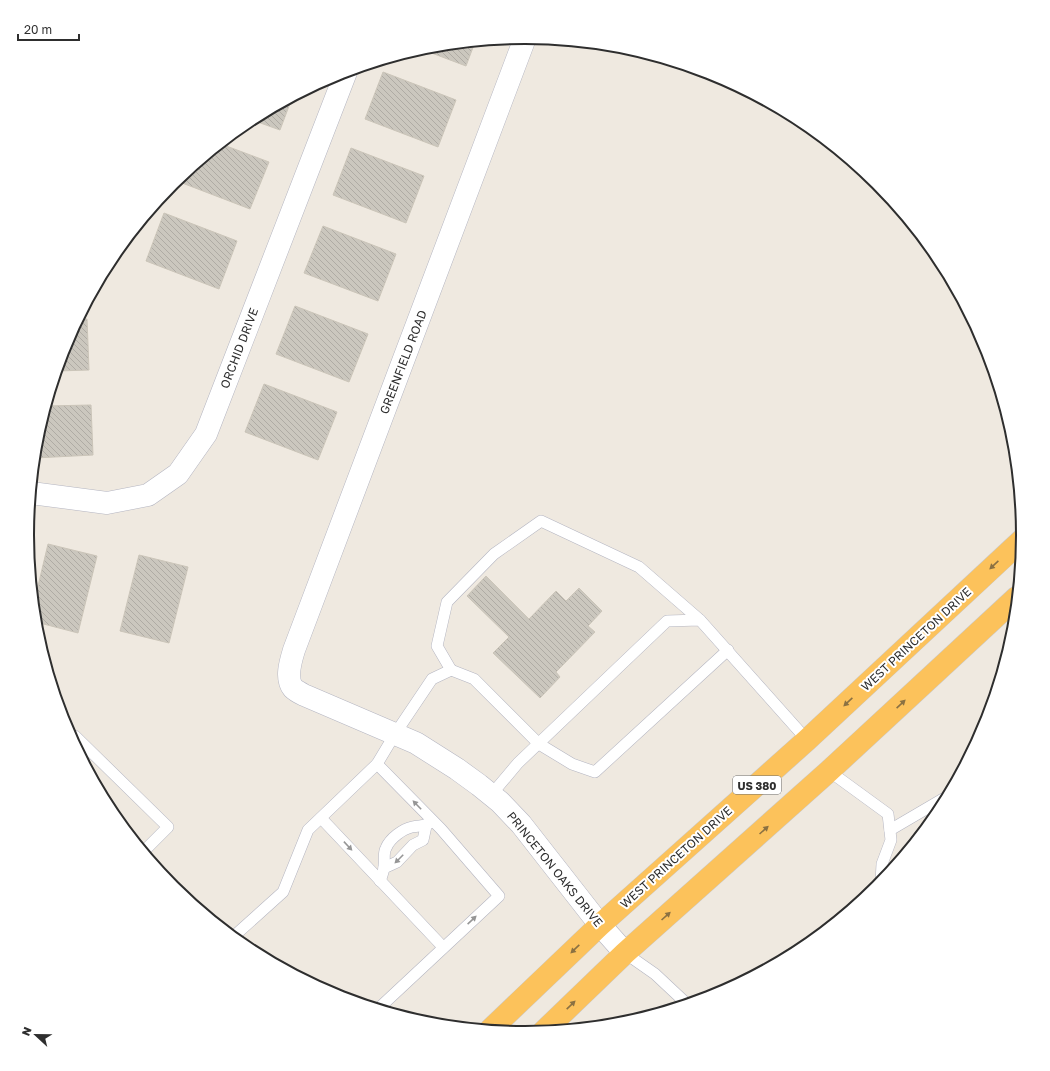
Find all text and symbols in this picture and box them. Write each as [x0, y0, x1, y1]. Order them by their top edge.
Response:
scale bar [18, 16, 79, 42]
text: 20 m [24, 22, 52, 37]
street label: ORCHID DRIVE [217, 306, 261, 390]
street label: GREENFIELD ROAD [376, 308, 430, 416]
one-way arrow [989, 561, 999, 570]
street label: WEST PRINCETON DRIVE [858, 584, 974, 694]
one-way arrow [843, 697, 853, 707]
one-way arrow [896, 700, 906, 709]
road number: US 380 [733, 776, 781, 794]
one-way arrow [412, 800, 422, 810]
street label: WEST PRINCETON DRIVE [617, 803, 735, 911]
street label: PRINCETON OAKS DRIVE [504, 808, 606, 930]
one-way arrow [758, 825, 769, 834]
one-way arrow [343, 841, 352, 851]
one-way arrow [394, 854, 404, 863]
one-way arrow [662, 912, 671, 921]
one-way arrow [467, 916, 477, 925]
one-way arrow [570, 944, 580, 953]
one-way arrow [566, 1000, 576, 1009]
north arrow [16, 1015, 56, 1055]
text: N [19, 1025, 34, 1037]

